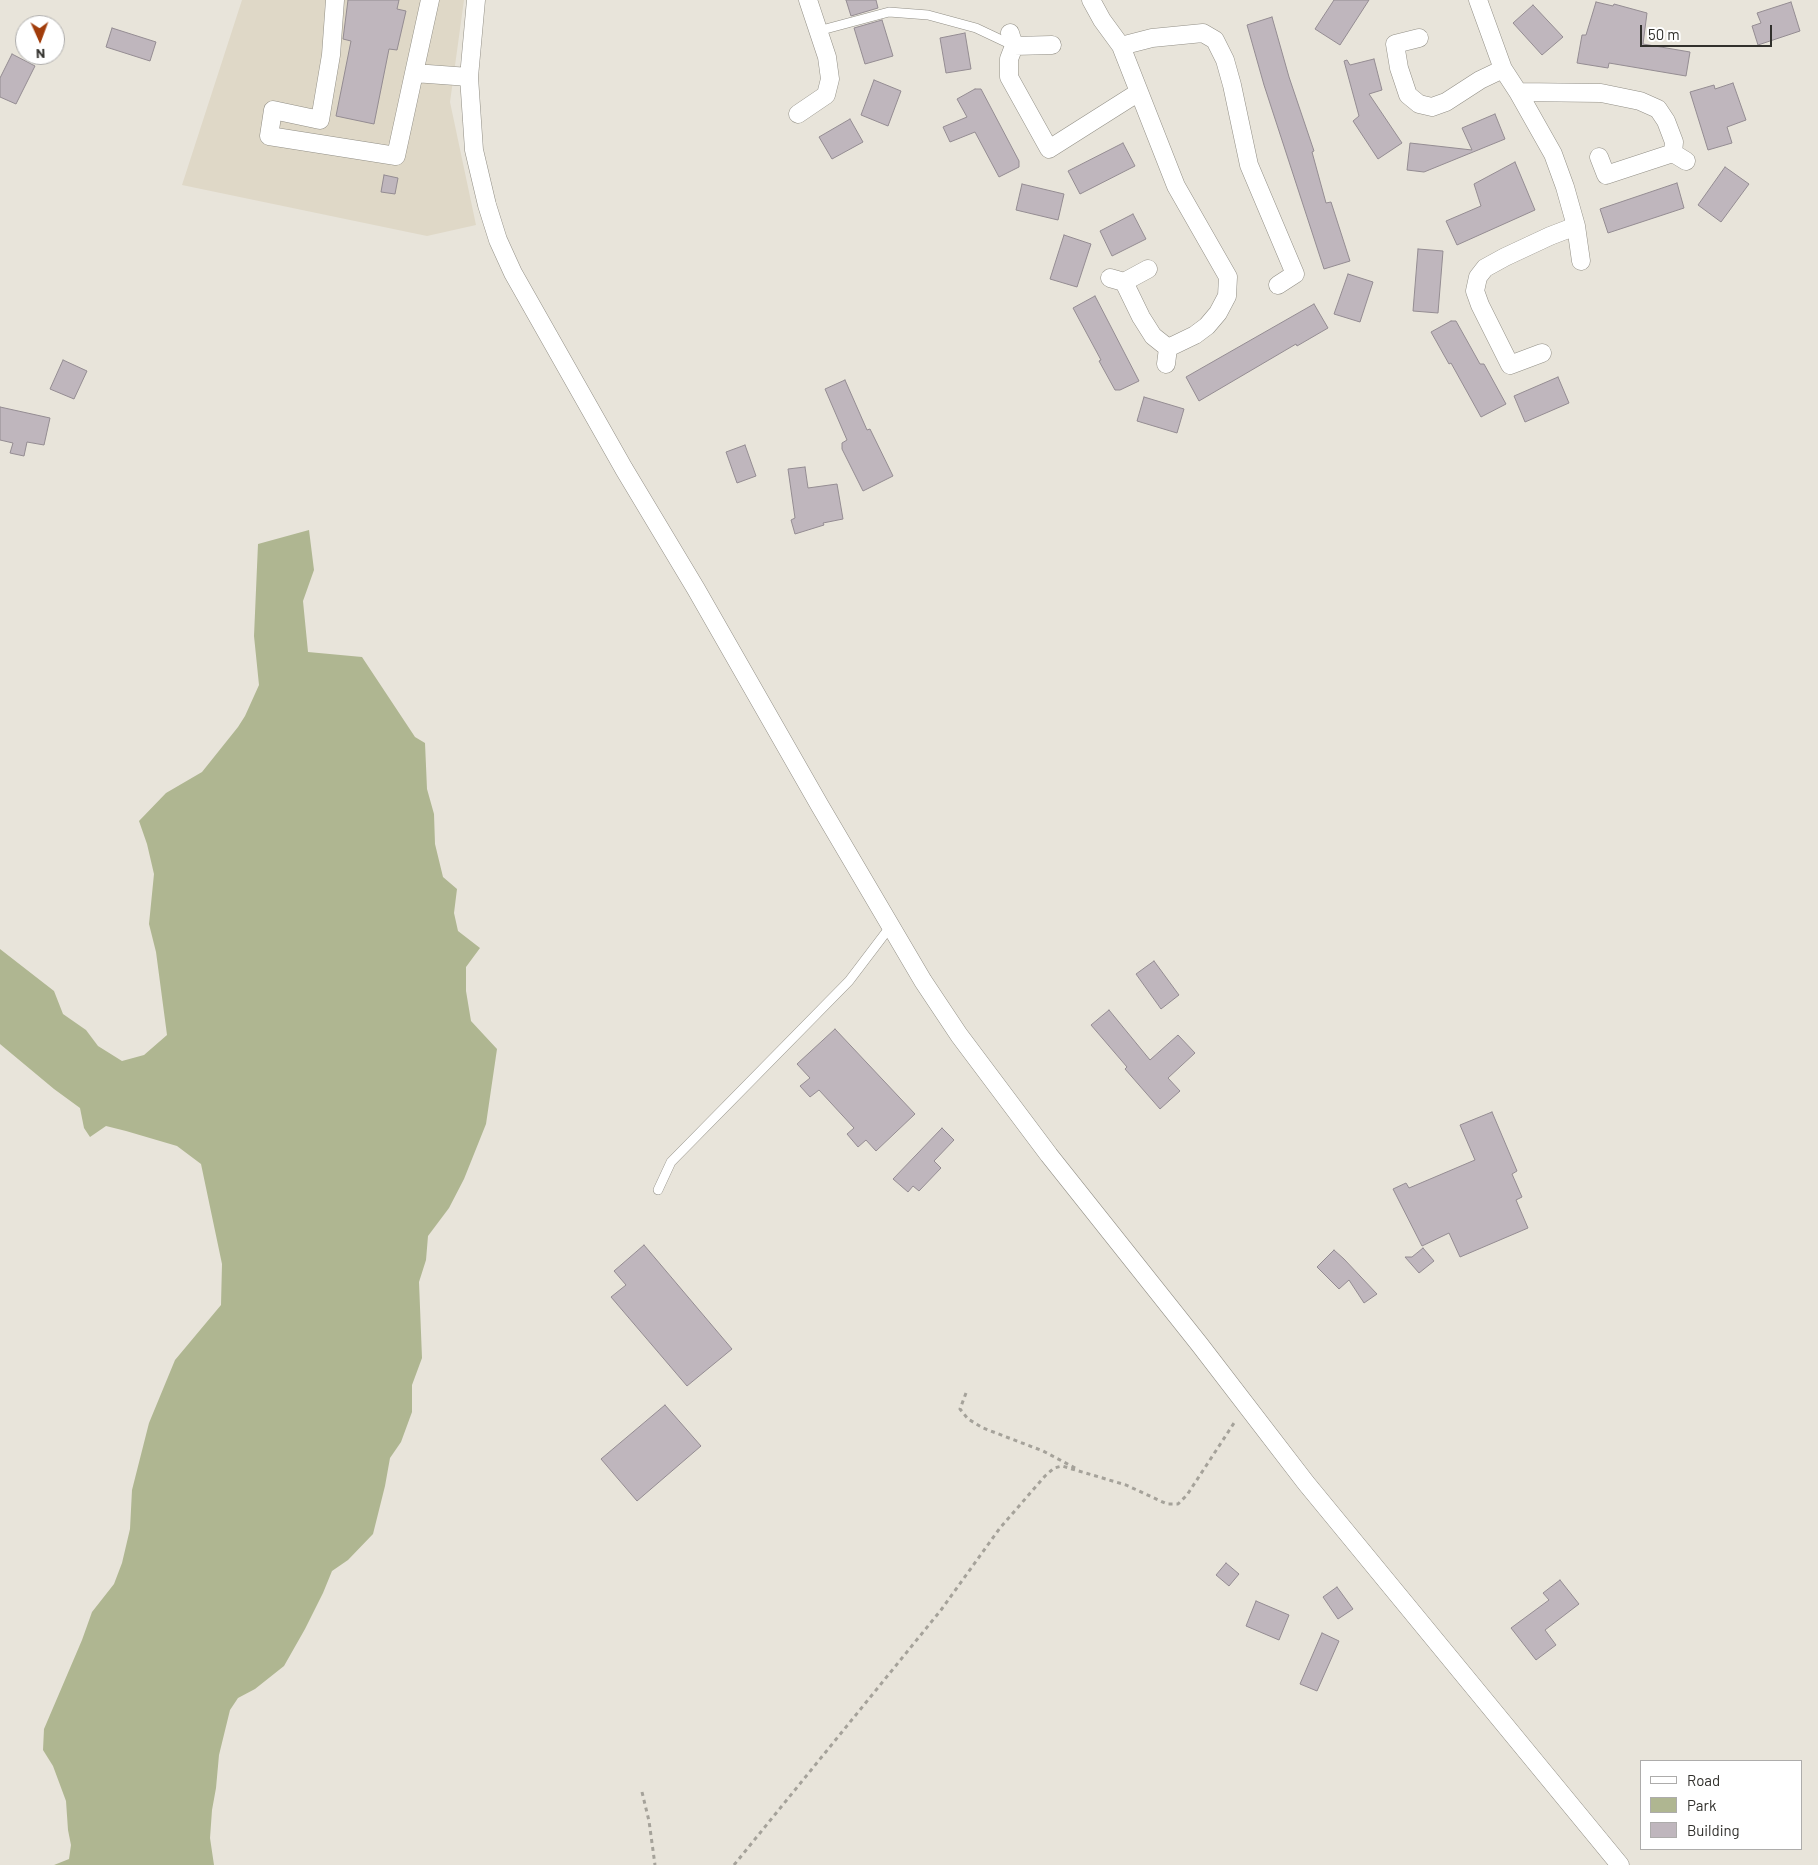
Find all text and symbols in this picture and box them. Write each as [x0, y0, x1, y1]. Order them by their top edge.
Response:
north arrow [15, 15, 65, 65]
scale bar [1643, 15, 1776, 47]
text: 50 m [1648, 25, 1680, 43]
text: N [36, 46, 45, 63]
legend [1640, 1760, 1803, 1850]
text: Road [1687, 1771, 1720, 1789]
text: Park [1687, 1796, 1716, 1814]
text: Building [1687, 1821, 1740, 1839]

